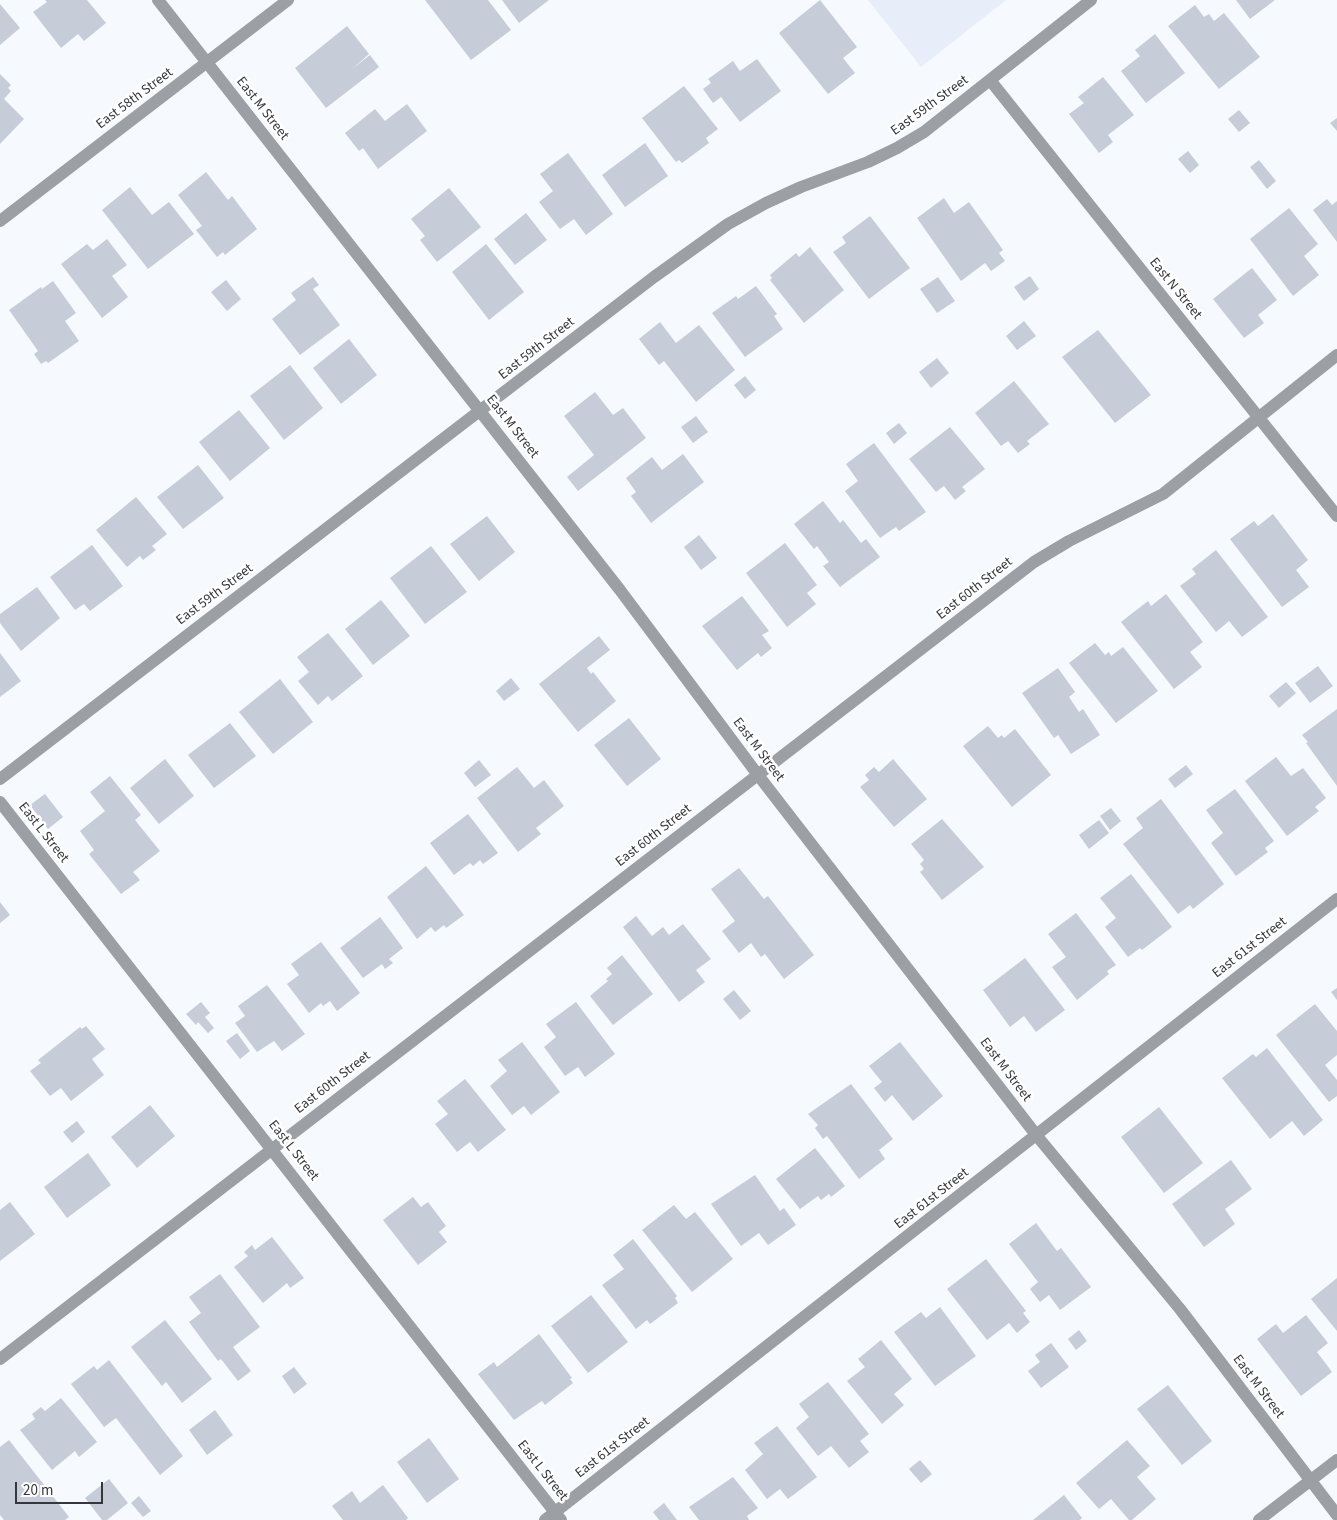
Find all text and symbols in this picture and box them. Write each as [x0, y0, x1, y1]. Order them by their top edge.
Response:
street label: East 58th Street [93, 65, 177, 133]
street label: East 59th Street [888, 72, 972, 140]
street label: East M Street [232, 74, 292, 144]
street label: East N Street [1145, 255, 1205, 323]
street label: East 59th Street [496, 314, 578, 384]
street label: East M Street [482, 392, 542, 462]
street label: East 60th Street [934, 554, 1016, 624]
street label: East 59th Street [173, 561, 257, 629]
street label: East M Street [729, 715, 787, 785]
street label: East L Street [14, 799, 72, 867]
street label: East 60th Street [613, 801, 695, 871]
street label: East 61st Street [1210, 914, 1290, 982]
street label: East M Street [976, 1035, 1034, 1105]
street label: East 60th Street [292, 1048, 374, 1118]
street label: East L Street [264, 1117, 322, 1185]
street label: East 61st Street [892, 1165, 972, 1233]
street label: East M Street [1229, 1352, 1287, 1422]
street label: East 61st Street [573, 1414, 653, 1482]
street label: East L Street [513, 1437, 571, 1505]
scale bar [18, 1472, 105, 1504]
text: 20 m [23, 1480, 53, 1501]

